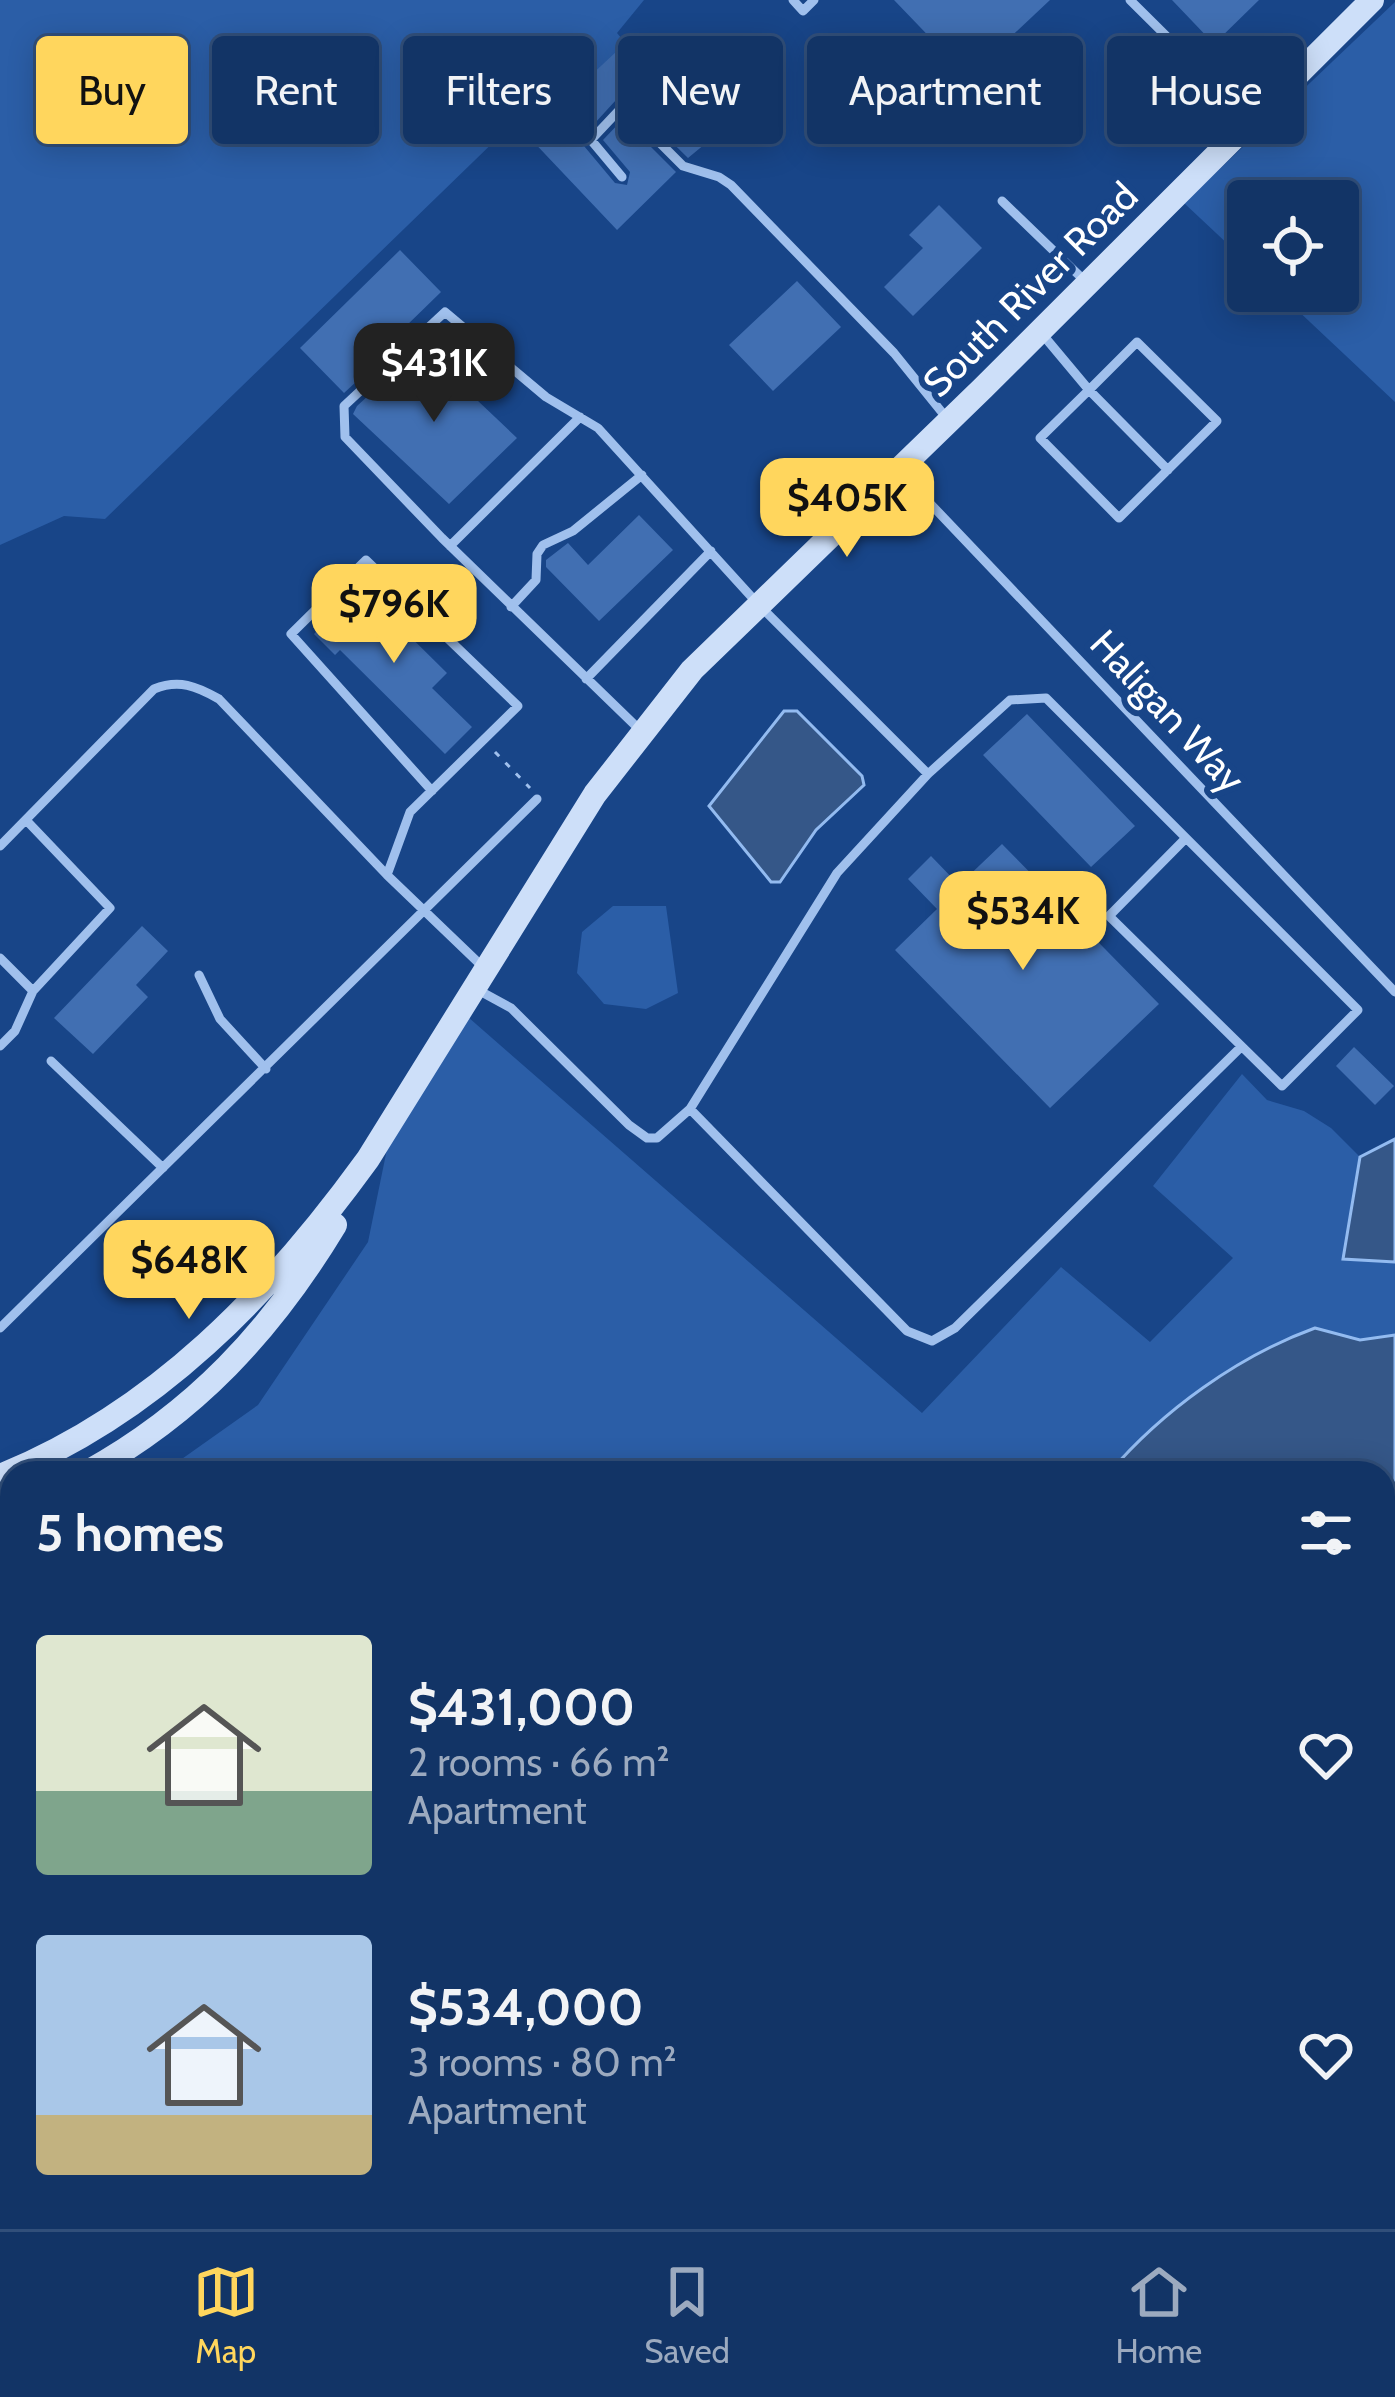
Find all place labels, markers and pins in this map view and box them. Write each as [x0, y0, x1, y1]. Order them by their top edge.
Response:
pin: $431K [350, 323, 518, 425]
pin: $405K [763, 458, 931, 560]
pin: $796K [310, 564, 478, 666]
pin: $534K [939, 871, 1107, 973]
pin: $648K [105, 1220, 273, 1322]

